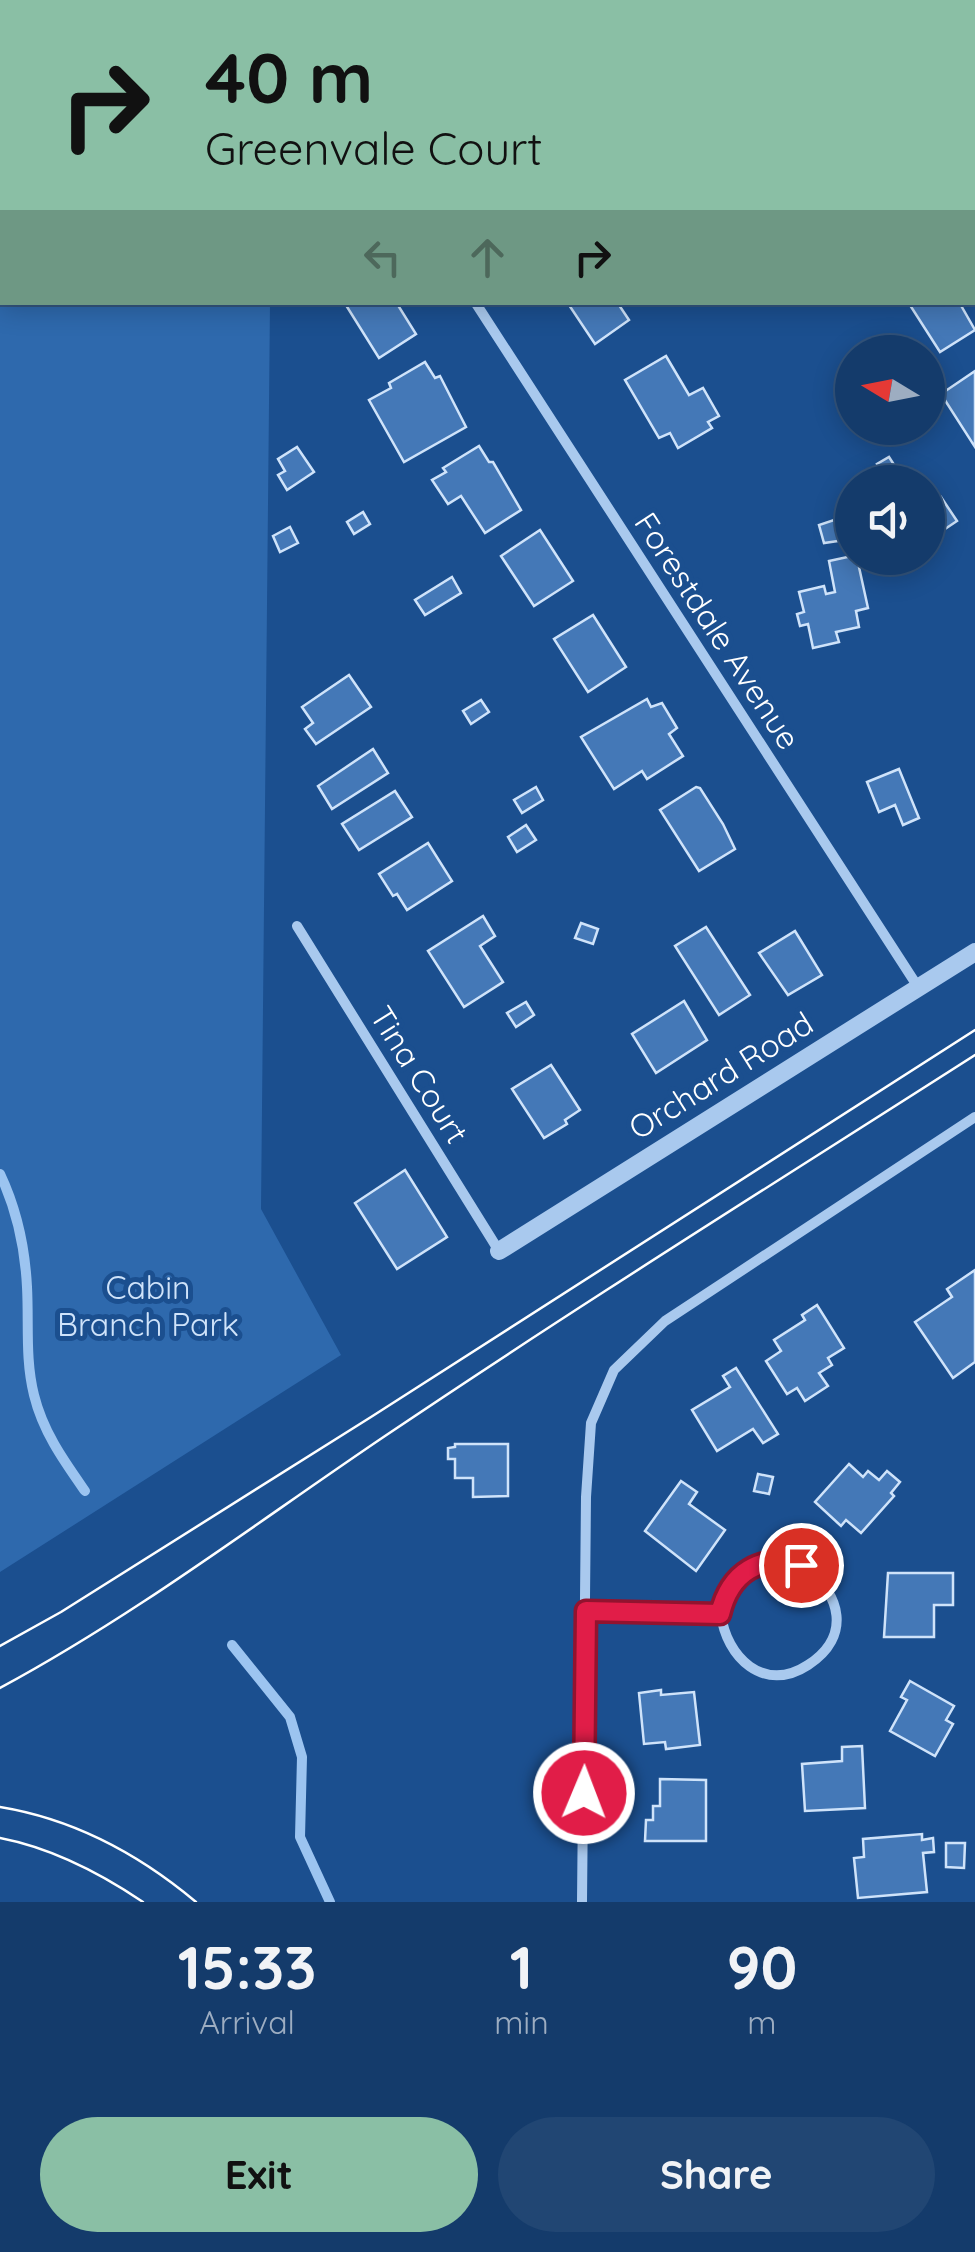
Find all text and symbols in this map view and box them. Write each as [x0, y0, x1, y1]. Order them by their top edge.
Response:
text: 40 m [205, 33, 373, 121]
icon: right [40, 40, 170, 170]
text: Greenvale Court [205, 120, 543, 176]
icon: left [355, 230, 410, 285]
icon: ahead [460, 230, 515, 285]
icon: right [565, 230, 620, 285]
north arrow [835, 335, 945, 445]
map controls [835, 335, 945, 575]
button: sound [835, 465, 945, 575]
street label: Forestdale Avenue [626, 504, 809, 756]
street label: Tina Court [362, 998, 478, 1151]
street label: Orchard Road [621, 1003, 820, 1148]
park label: Cabin Branch Park [57, 1267, 239, 1344]
pin [759, 1523, 844, 1608]
icon: arrive [774, 1538, 829, 1593]
position arrow [532, 1741, 636, 1845]
text: 15:33 [178, 1929, 316, 2004]
text: 1 [510, 1929, 533, 2004]
text: 90 [726, 1929, 797, 2004]
text: Arrival [199, 2002, 295, 2042]
text: min [494, 2002, 549, 2042]
text: m [747, 2002, 776, 2042]
button: Exit [40, 2117, 478, 2232]
button: Share [498, 2117, 935, 2232]

